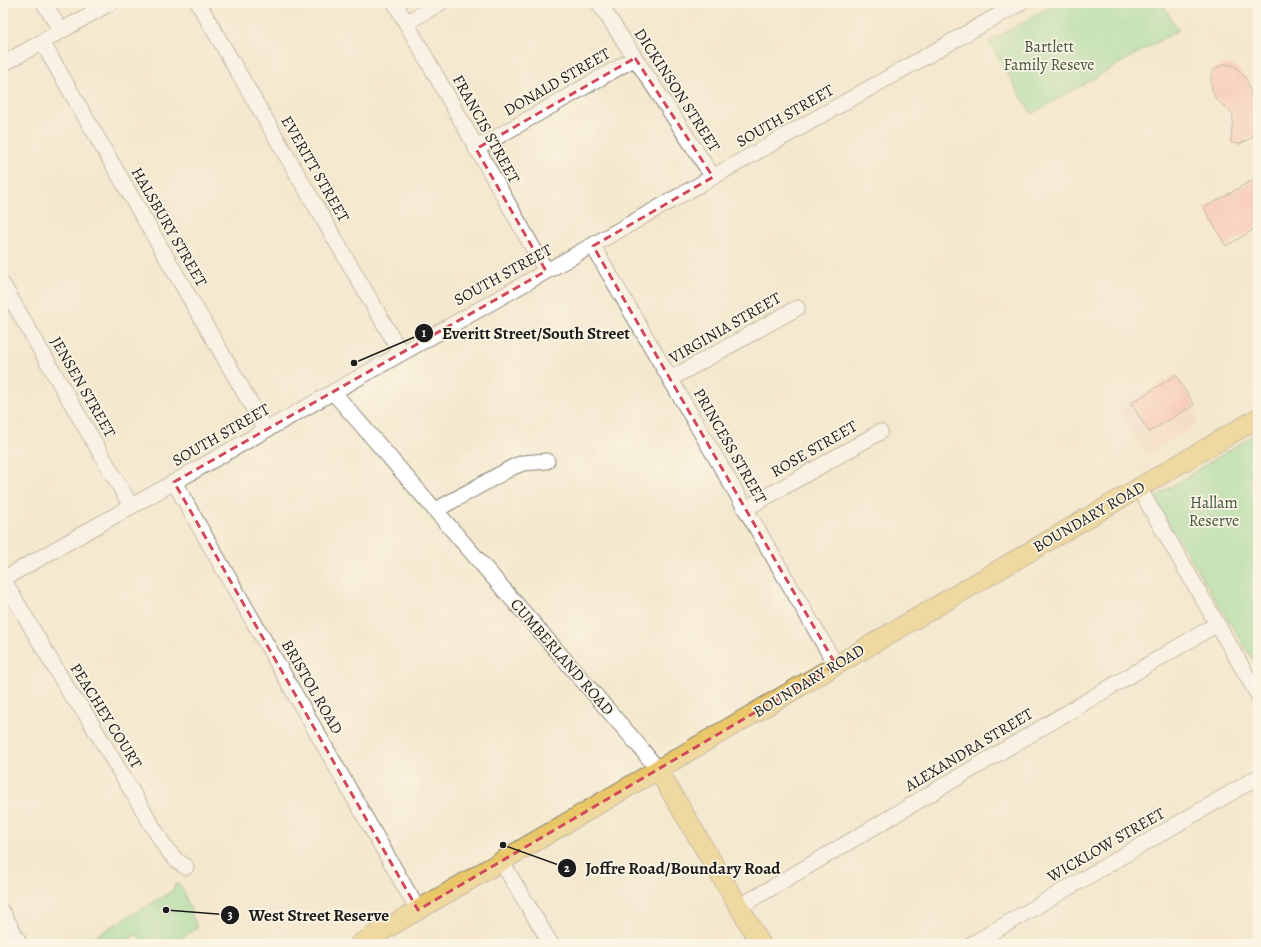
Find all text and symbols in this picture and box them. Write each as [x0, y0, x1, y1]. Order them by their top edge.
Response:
street label: DICKINSON STREET [629, 24, 725, 156]
park label: Bartlett Family Reseve [1003, 36, 1095, 76]
street label: DONALD STREET [500, 42, 615, 121]
street label: FRANCIS STREET [447, 71, 525, 187]
street label: SOUTH STREET [732, 79, 838, 153]
street label: EVERITT STREET [276, 112, 354, 226]
street label: HALSBURY STREET [126, 163, 212, 291]
street label: SOUTH STREET [450, 239, 556, 311]
street label: VIRGINIA STREET [664, 287, 785, 369]
callout: Everitt Street/South Street [414, 319, 638, 348]
text: Everitt Street/South Street [442, 322, 630, 345]
text: 1 [422, 325, 427, 341]
street label: JENSEN STREET [45, 332, 121, 442]
street label: PRINCESS STREET [688, 384, 772, 508]
street label: SOUTH STREET [168, 398, 274, 472]
street label: ROSE STREET [767, 415, 861, 483]
street label: BOUNDARY ROAD [1029, 476, 1149, 558]
park label: Hallam Reserve [1189, 492, 1239, 532]
street label: CUMBERLAND ROAD [505, 594, 619, 720]
street label: BRISTOL ROAD [276, 636, 348, 738]
street label: BOUNDARY ROAD [749, 639, 869, 723]
street label: PEACHEY COURT [65, 659, 147, 773]
street label: ALEXANDRA STREET [900, 703, 1037, 798]
street label: WICKLOW STREET [1042, 802, 1169, 888]
callout: Joffre Road/Boundary Road [557, 854, 788, 883]
text: Joffre Road/Boundary Road [586, 857, 781, 880]
text: 2 [564, 860, 570, 876]
callout: West Street Reserve [220, 900, 397, 929]
text: West Street Reserve [248, 904, 389, 927]
text: 3 [227, 907, 233, 923]

